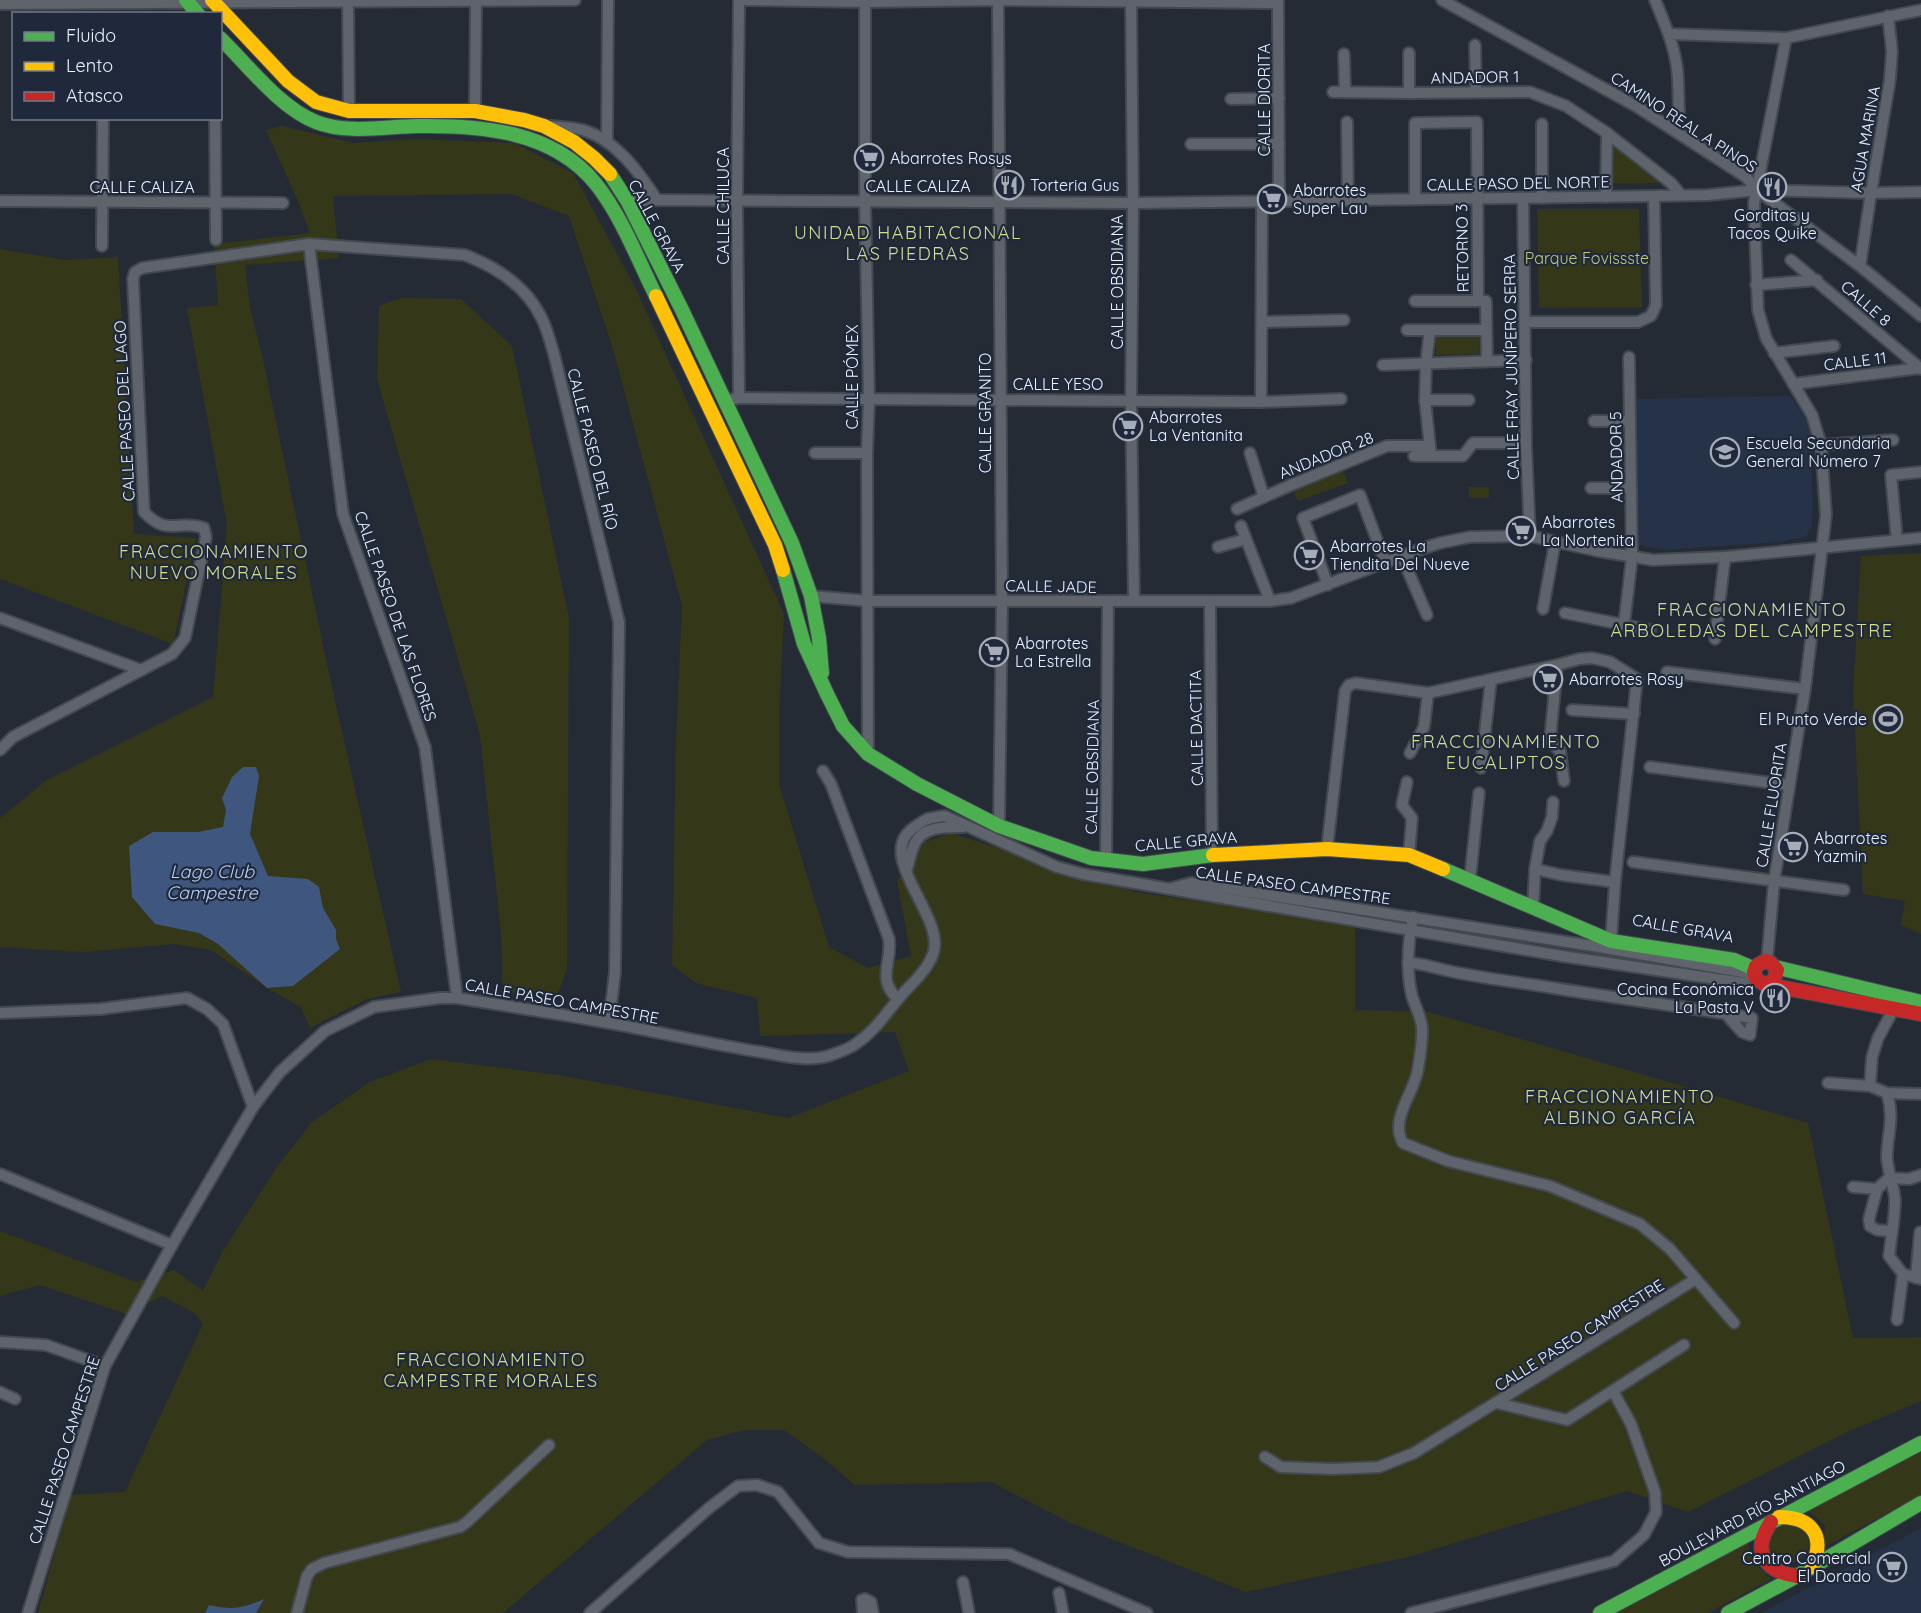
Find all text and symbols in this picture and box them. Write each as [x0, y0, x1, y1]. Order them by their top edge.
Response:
legend [12, 12, 222, 120]
text: Fluido [66, 24, 116, 47]
street label: CALLE DIORITA [1254, 44, 1274, 156]
text: Lento [66, 54, 113, 77]
street label: ANDADOR 1 [1431, 66, 1519, 88]
street label: CAMINO REAL A PINOS [1607, 67, 1761, 177]
text: Atasco [66, 84, 123, 107]
street label: AGUA MARINA [1846, 84, 1884, 194]
supermarket icon: Abarrotes Rosys [853, 142, 885, 174]
street label: CALLE CHILUCA [713, 147, 733, 265]
place label: Abarrotes Rosys [890, 148, 1012, 168]
restaurant icon: Torteria Gus [993, 169, 1025, 201]
street label: CALLE PASO DEL NORTE [1426, 171, 1610, 195]
restaurant icon: Gorditas y Tacos Quike [1756, 171, 1788, 203]
place label: Torteria Gus [1030, 175, 1119, 195]
street label: CALLE GRAVA [624, 176, 690, 276]
street label: CALLE CALIZA [865, 176, 971, 196]
street label: CALLE CALIZA [89, 177, 195, 197]
place label: Abarrotes Super Lau [1293, 180, 1368, 218]
supermarket icon: Abarrotes Super Lau [1256, 183, 1288, 215]
street label: RETORNO 3 [1451, 203, 1473, 293]
place label: Gorditas y Tacos Quike [1727, 205, 1817, 243]
street label: CALLE OBSIDIANA [1107, 215, 1127, 349]
district label: UNIDAD HABITACIONAL LAS PIEDRAS [794, 221, 1022, 265]
park label: Parque Fovissste [1525, 248, 1649, 268]
street label: CALLE FRAY JUNÍPERO SERRA [1499, 254, 1523, 480]
street label: CALLE 8 [1837, 276, 1895, 330]
street label: CALLE PASEO DEL LAGO [109, 320, 139, 502]
street label: CALLE PÓMEX [842, 324, 862, 430]
street label: CALLE 11 [1822, 347, 1888, 375]
street label: CALLE GRANITO [975, 353, 995, 473]
street label: CALLE PASEO DEL RÍO [563, 366, 623, 532]
street label: CALLE YESO [1013, 374, 1103, 394]
place label: Abarrotes La Ventanita [1149, 407, 1243, 445]
supermarket icon: Abarrotes La Ventanita [1112, 410, 1144, 442]
street label: ANDADOR 5 [1605, 411, 1627, 503]
street label: ANDADOR 28 [1276, 427, 1376, 483]
place label: Escuela Secundaria General Número 7 [1746, 433, 1890, 471]
school or university icon: Escuela Secundaria General Número 7 [1709, 436, 1741, 468]
street label: CALLE PASEO DE LAS FLORES [351, 508, 441, 724]
place label: Abarrotes La Nortenita [1542, 512, 1634, 550]
supermarket icon: Abarrotes La Nortenita [1505, 515, 1537, 547]
place label: Abarrotes La Tiendita Del Nueve [1330, 536, 1470, 574]
supermarket icon: Abarrotes La Tiendita Del Nueve [1293, 539, 1325, 571]
district label: FRACCIONAMIENTO NUEVO MORALES [119, 540, 309, 584]
street label: CALLE JADE [1005, 575, 1097, 597]
district label: FRACCIONAMIENTO ARBOLEDAS DEL CAMPESTRE [1610, 598, 1894, 642]
place label: Abarrotes La Estrella [1015, 633, 1092, 671]
supermarket icon: Abarrotes La Estrella [978, 636, 1010, 668]
supermarket icon: Abarrotes Rosy [1532, 663, 1564, 695]
place label: Abarrotes Rosy [1569, 669, 1684, 689]
street label: CALLE DACTITA [1185, 670, 1207, 786]
street label: CALLE OBSIDIANA [1081, 699, 1103, 835]
sports icon: El Punto Verde [1872, 703, 1904, 735]
place label: El Punto Verde [1759, 709, 1867, 729]
district label: FRACCIONAMIENTO EUCALIPTOS [1411, 730, 1601, 774]
street label: CALLE FLUORITA [1751, 741, 1791, 869]
street label: CALLE GRAVA [1134, 827, 1238, 855]
place label: Abarrotes Yazmin [1814, 828, 1887, 866]
supermarket icon: Abarrotes Yazmin [1777, 831, 1809, 863]
water label: Lago Club Campestre [166, 860, 259, 904]
street label: CALLE PASEO CAMPESTRE [1194, 861, 1392, 909]
street label: CALLE GRAVA [1631, 909, 1735, 947]
street label: CALLE PASEO CAMPESTRE [464, 974, 660, 1028]
place label: Cocina Económica La Pasta V [1617, 979, 1754, 1017]
restaurant icon: Cocina Económica La Pasta V [1759, 982, 1791, 1014]
district label: FRACCIONAMIENTO ALBINO GARCÍA [1525, 1085, 1715, 1129]
street label: CALLE PASEO CAMPESTRE [1490, 1274, 1668, 1396]
district label: FRACCIONAMIENTO CAMPESTRE MORALES [383, 1348, 599, 1392]
street label: CALLE PASEO CAMPESTRE [24, 1354, 104, 1546]
street label: BOULEVARD RÍO SANTIAGO [1655, 1455, 1849, 1571]
place label: Centro Comercial El Dorado [1742, 1548, 1871, 1586]
supermarket icon: Centro Comercial El Dorado [1876, 1551, 1908, 1583]

